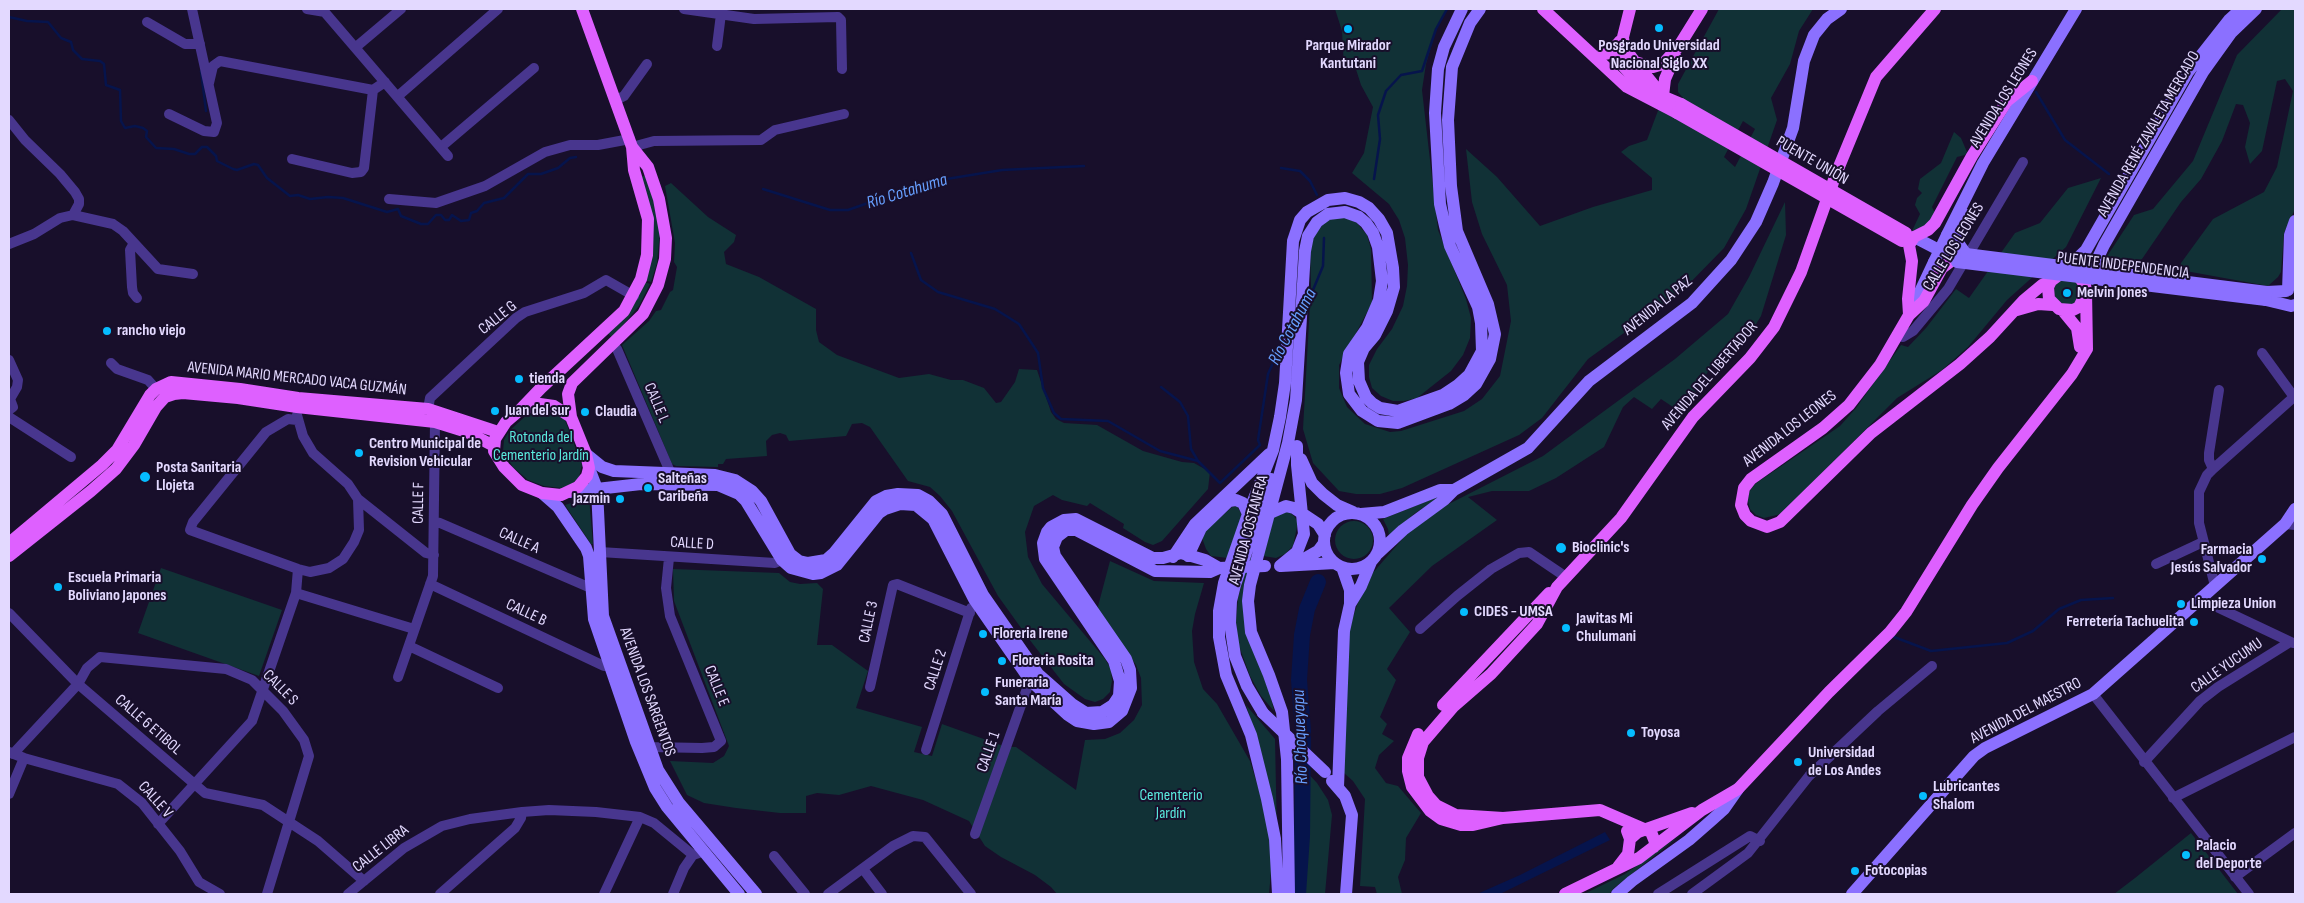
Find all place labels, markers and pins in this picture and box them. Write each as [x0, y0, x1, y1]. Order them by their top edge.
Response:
marker: Posgrado Universidad Nacional Siglo XX [1653, 22, 1665, 34]
marker: Parque Mirador Kantutani [1342, 23, 1354, 35]
place label: Parque Mirador Kantutani [1305, 36, 1391, 74]
place label: Posgrado Universidad Nacional Siglo XX [1598, 36, 1720, 74]
place label: Melvin Jones [2077, 283, 2147, 303]
marker: Melvin Jones [2061, 287, 2073, 299]
place label: rancho viejo [117, 321, 186, 341]
marker: rancho viejo [101, 325, 113, 337]
place label: tienda [529, 369, 565, 389]
marker: tienda [513, 373, 525, 385]
place label: Juan del sur [505, 401, 569, 421]
place label: Claudia [595, 402, 637, 422]
marker: Juan del sur [489, 405, 501, 417]
marker: Claudia [579, 406, 591, 418]
place label: Centro Municipal de Revision Vehicular [369, 434, 481, 472]
marker: Centro Municipal de Revision Vehicular [353, 447, 365, 459]
place label: Posta Sanitaria Llojeta [156, 458, 241, 496]
place label: Salteñas Caribeña [658, 469, 708, 507]
marker: Posta Sanitaria Llojeta [138, 470, 152, 484]
marker: Salteñas Caribeña [642, 482, 654, 494]
place label: Jazmin [573, 489, 610, 509]
marker: Jazmin [614, 493, 626, 505]
place label: Bioclinic's [1572, 538, 1629, 558]
place label: Farmacia Jesús Salvador [2171, 540, 2252, 578]
marker: Bioclinic's [1554, 541, 1568, 555]
marker: Farmacia Jesús Salvador [2256, 553, 2268, 565]
place label: Escuela Primaria Boliviano Japones [68, 568, 166, 606]
marker: Escuela Primaria Boliviano Japones [52, 581, 64, 593]
place label: Limpieza Union [2191, 594, 2276, 614]
marker: Limpieza Union [2175, 598, 2187, 610]
place label: CIDES - UMSA [1474, 602, 1553, 622]
marker: CIDES - UMSA [1458, 606, 1470, 618]
place label: Jawitas Mi Chulumani [1576, 609, 1636, 647]
place label: Ferretería Tachuelita [2066, 612, 2184, 632]
marker: Ferretería Tachuelita [2188, 616, 2200, 628]
marker: Jawitas Mi Chulumani [1560, 622, 1572, 634]
place label: Floreria Irene [993, 624, 1068, 644]
marker: Floreria Irene [977, 628, 989, 640]
place label: Floreria Rosita [1012, 651, 1093, 671]
marker: Floreria Rosita [996, 655, 1008, 667]
place label: Funeraria Santa María [995, 673, 1062, 711]
marker: Funeraria Santa María [979, 686, 991, 698]
place label: Toyosa [1641, 723, 1680, 743]
marker: Toyosa [1625, 727, 1637, 739]
place label: Universidad de Los Andes [1808, 743, 1881, 781]
marker: Universidad de Los Andes [1792, 756, 1804, 768]
place label: Lubricantes Shalom [1933, 777, 2000, 815]
marker: Lubricantes Shalom [1917, 790, 1929, 802]
place label: Palacio del Deporte [2196, 836, 2262, 874]
marker: Palacio del Deporte [2180, 849, 2192, 861]
place label: Fotocopias [1865, 861, 1927, 881]
marker: Fotocopias [1849, 865, 1861, 877]

